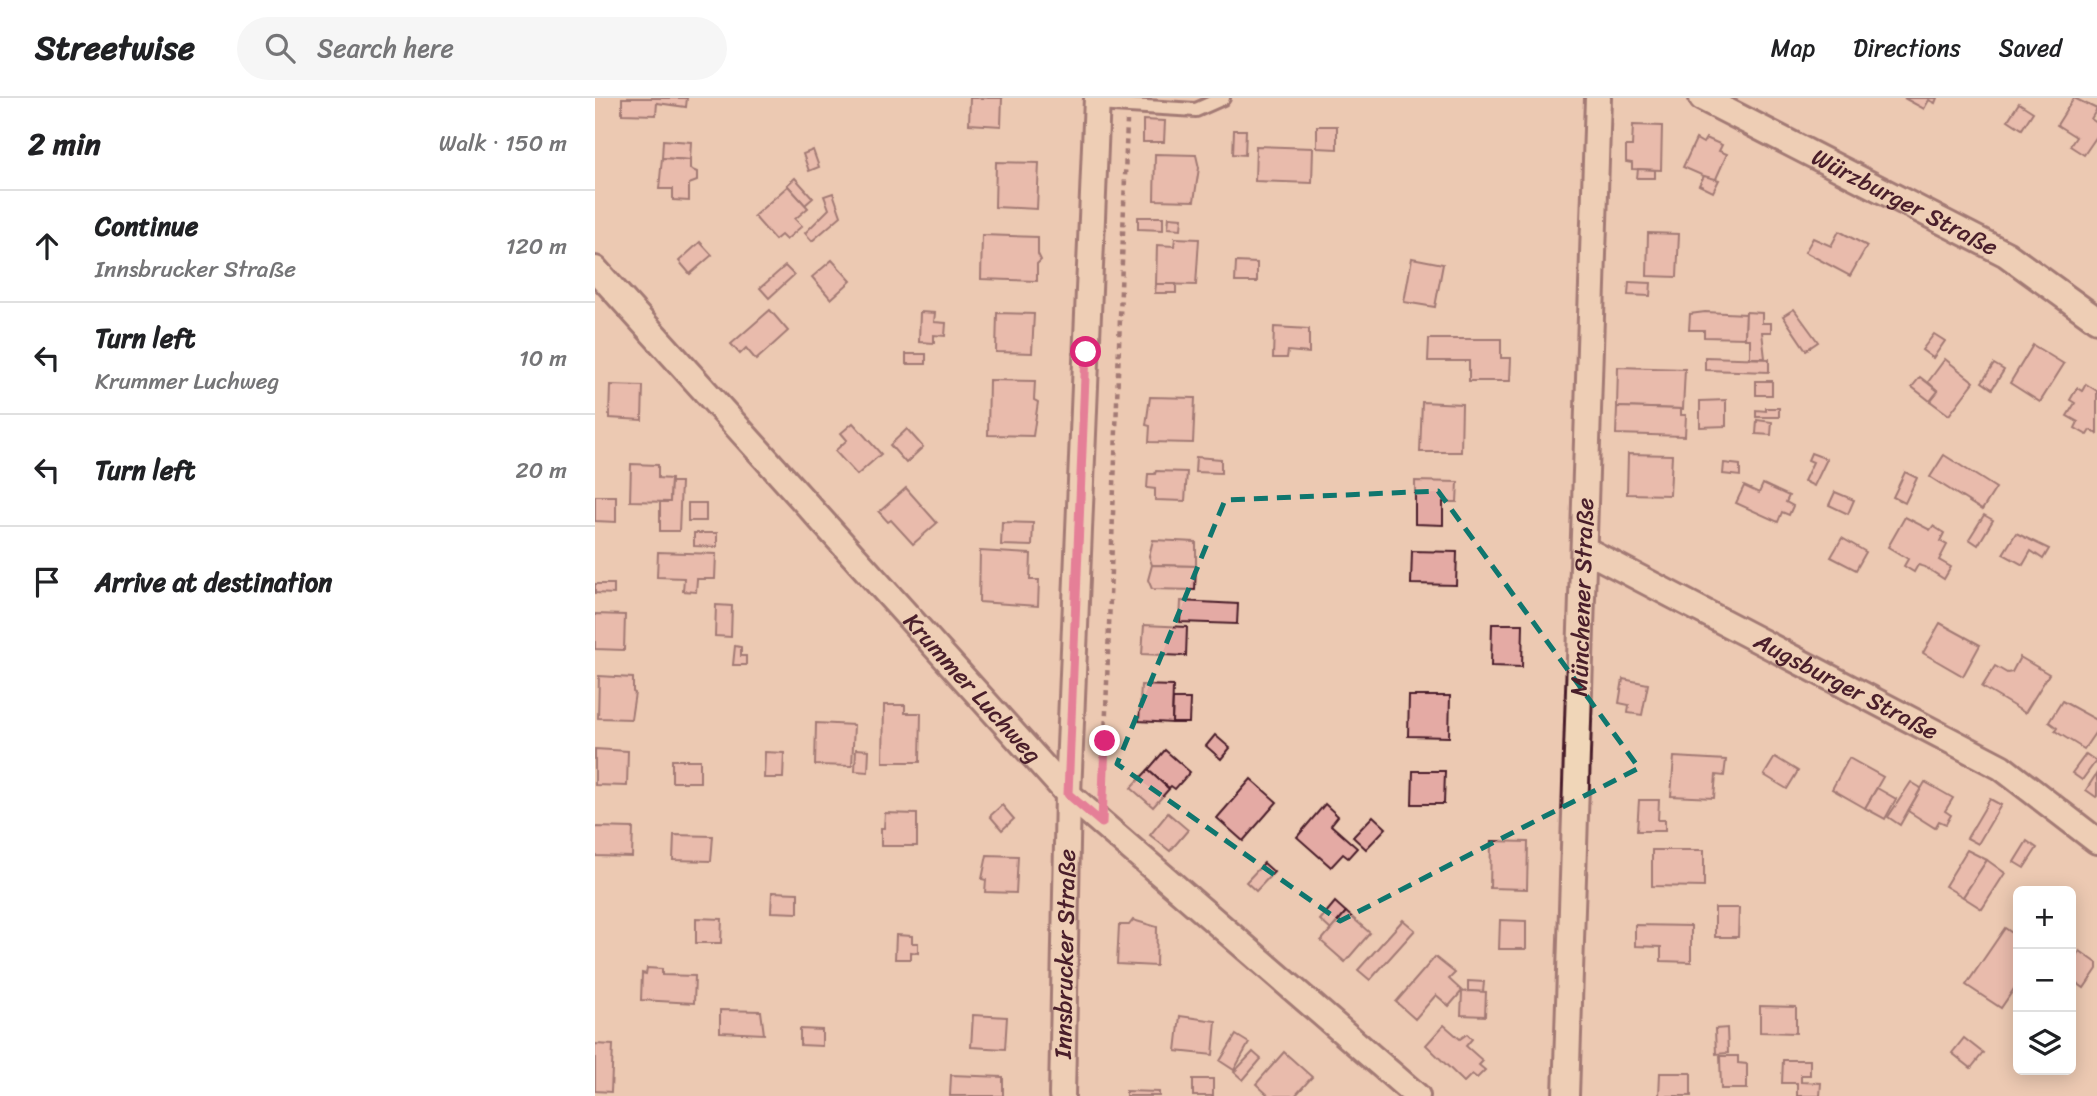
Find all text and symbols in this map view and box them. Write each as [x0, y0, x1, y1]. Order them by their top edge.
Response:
search box [237, 17, 727, 80]
text: Streetwise [35, 19, 195, 77]
text: Search here [317, 25, 454, 71]
text: Map [1771, 27, 1815, 69]
text: Directions [1853, 27, 1961, 69]
text: Saved [1999, 27, 2062, 69]
icon: search [261, 29, 299, 67]
text: 2 min [28, 117, 101, 171]
text: Walk · 150 m [439, 123, 567, 164]
street label: Würzburger Straße [1804, 137, 2006, 268]
text: Continue [95, 203, 198, 249]
text: 120 m [506, 226, 567, 267]
icon: ahead [28, 227, 66, 265]
text: Innsbrucker Straße [95, 249, 296, 290]
text: Turn left [95, 315, 195, 361]
route start [1070, 336, 1101, 367]
text: 10 m [519, 338, 567, 379]
icon: left [28, 339, 66, 377]
text: Krummer Luchweg [95, 361, 279, 402]
text: Turn left [95, 447, 195, 493]
text: 20 m [516, 450, 567, 491]
icon: left [28, 451, 66, 489]
street label: Münchener Straße [1558, 497, 1606, 698]
text: Arrive at destination [95, 559, 332, 605]
icon: arrive [28, 563, 66, 601]
street label: Krummer Luchweg [893, 603, 1052, 773]
street label: Augsburger Straße [1746, 620, 1946, 752]
route end [1089, 725, 1120, 756]
street label: Innsbrucker Straße [1042, 849, 1088, 1060]
map controls [2013, 886, 2076, 1075]
button: + [2013, 886, 2076, 949]
button: − [2013, 949, 2076, 1012]
button: layers [2013, 1012, 2076, 1075]

